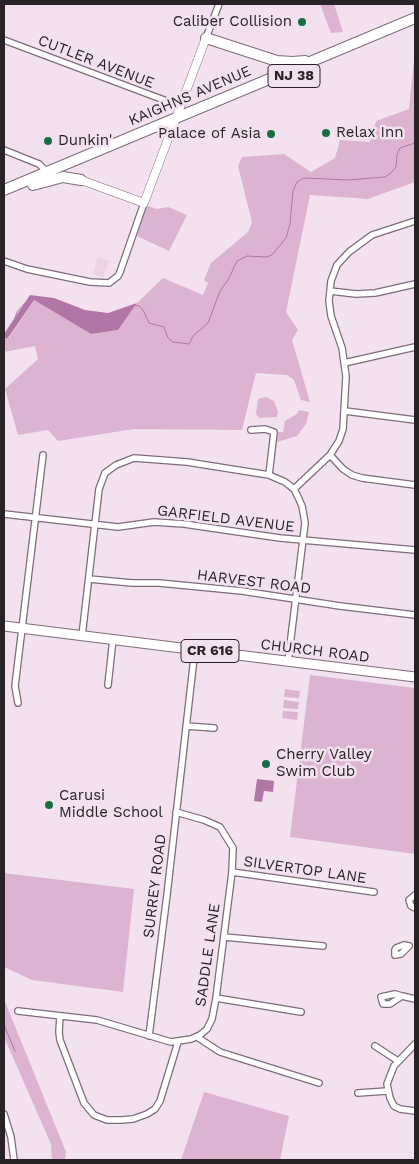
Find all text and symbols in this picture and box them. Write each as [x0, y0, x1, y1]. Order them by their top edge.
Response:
place label: Caliber Collision [173, 13, 292, 31]
marker: Caliber Collision [296, 16, 308, 28]
street label: CUTLER AVENUE [35, 32, 157, 92]
street label: KAIGHNS AVENUE [126, 62, 254, 130]
road number: NJ 38 [268, 64, 320, 88]
place label: Relax Inn [336, 124, 403, 142]
place label: Palace of Asia [158, 125, 261, 143]
marker: Relax Inn [320, 127, 332, 139]
marker: Palace of Asia [265, 128, 277, 140]
place label: Dunkin' [58, 132, 112, 150]
marker: Dunkin' [42, 135, 54, 147]
street label: GARFIELD AVENUE [156, 502, 296, 536]
street label: HARVEST ROAD [196, 566, 312, 598]
street label: CHURCH ROAD [259, 635, 371, 667]
road number: CR 616 [181, 640, 239, 662]
place label: Cherry Valley Swim Club [276, 746, 372, 781]
marker: Cherry Valley Swim Club [260, 758, 272, 770]
place label: Carusi Middle School [59, 787, 163, 822]
marker: Carusi Middle School [43, 799, 55, 811]
street label: SURREY ROAD [140, 833, 170, 939]
street label: SILVERTOP LANE [242, 852, 368, 888]
street label: SADDLE LANE [192, 902, 224, 1008]

